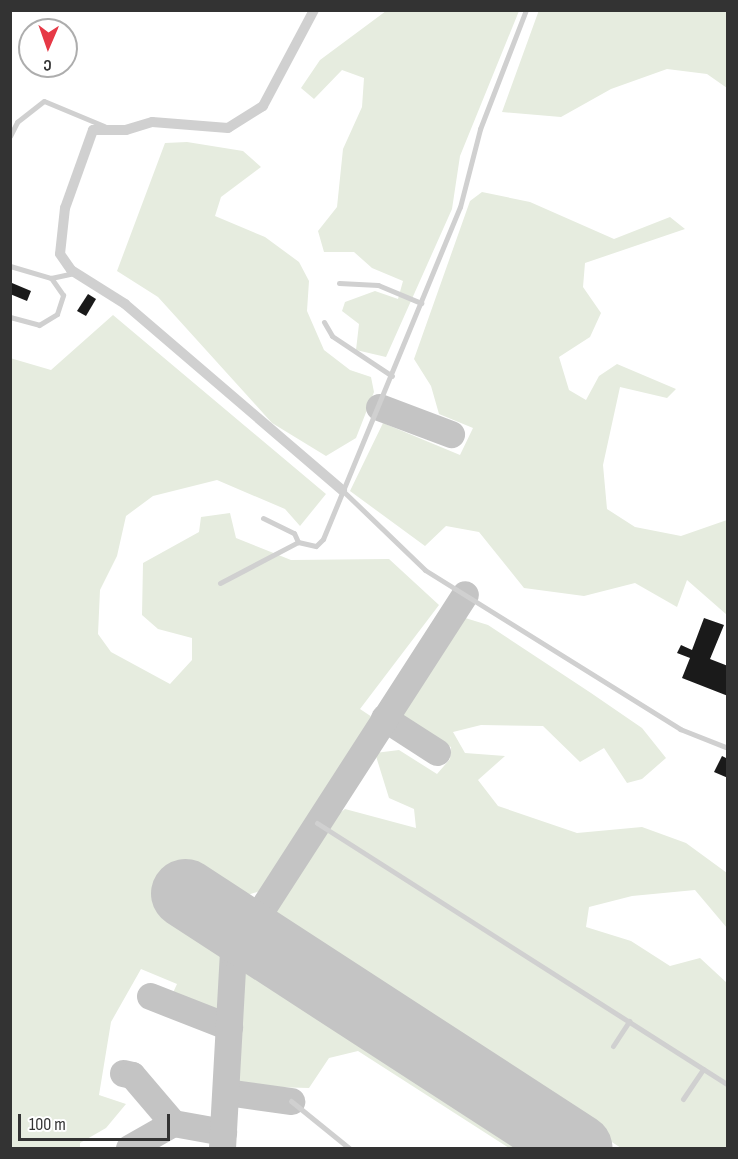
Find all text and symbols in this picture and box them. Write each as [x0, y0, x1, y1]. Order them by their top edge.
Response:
north arrow [18, 18, 78, 78]
text: С [43, 55, 52, 74]
scale bar [21, 1102, 172, 1140]
text: 100 m [29, 1114, 66, 1135]

